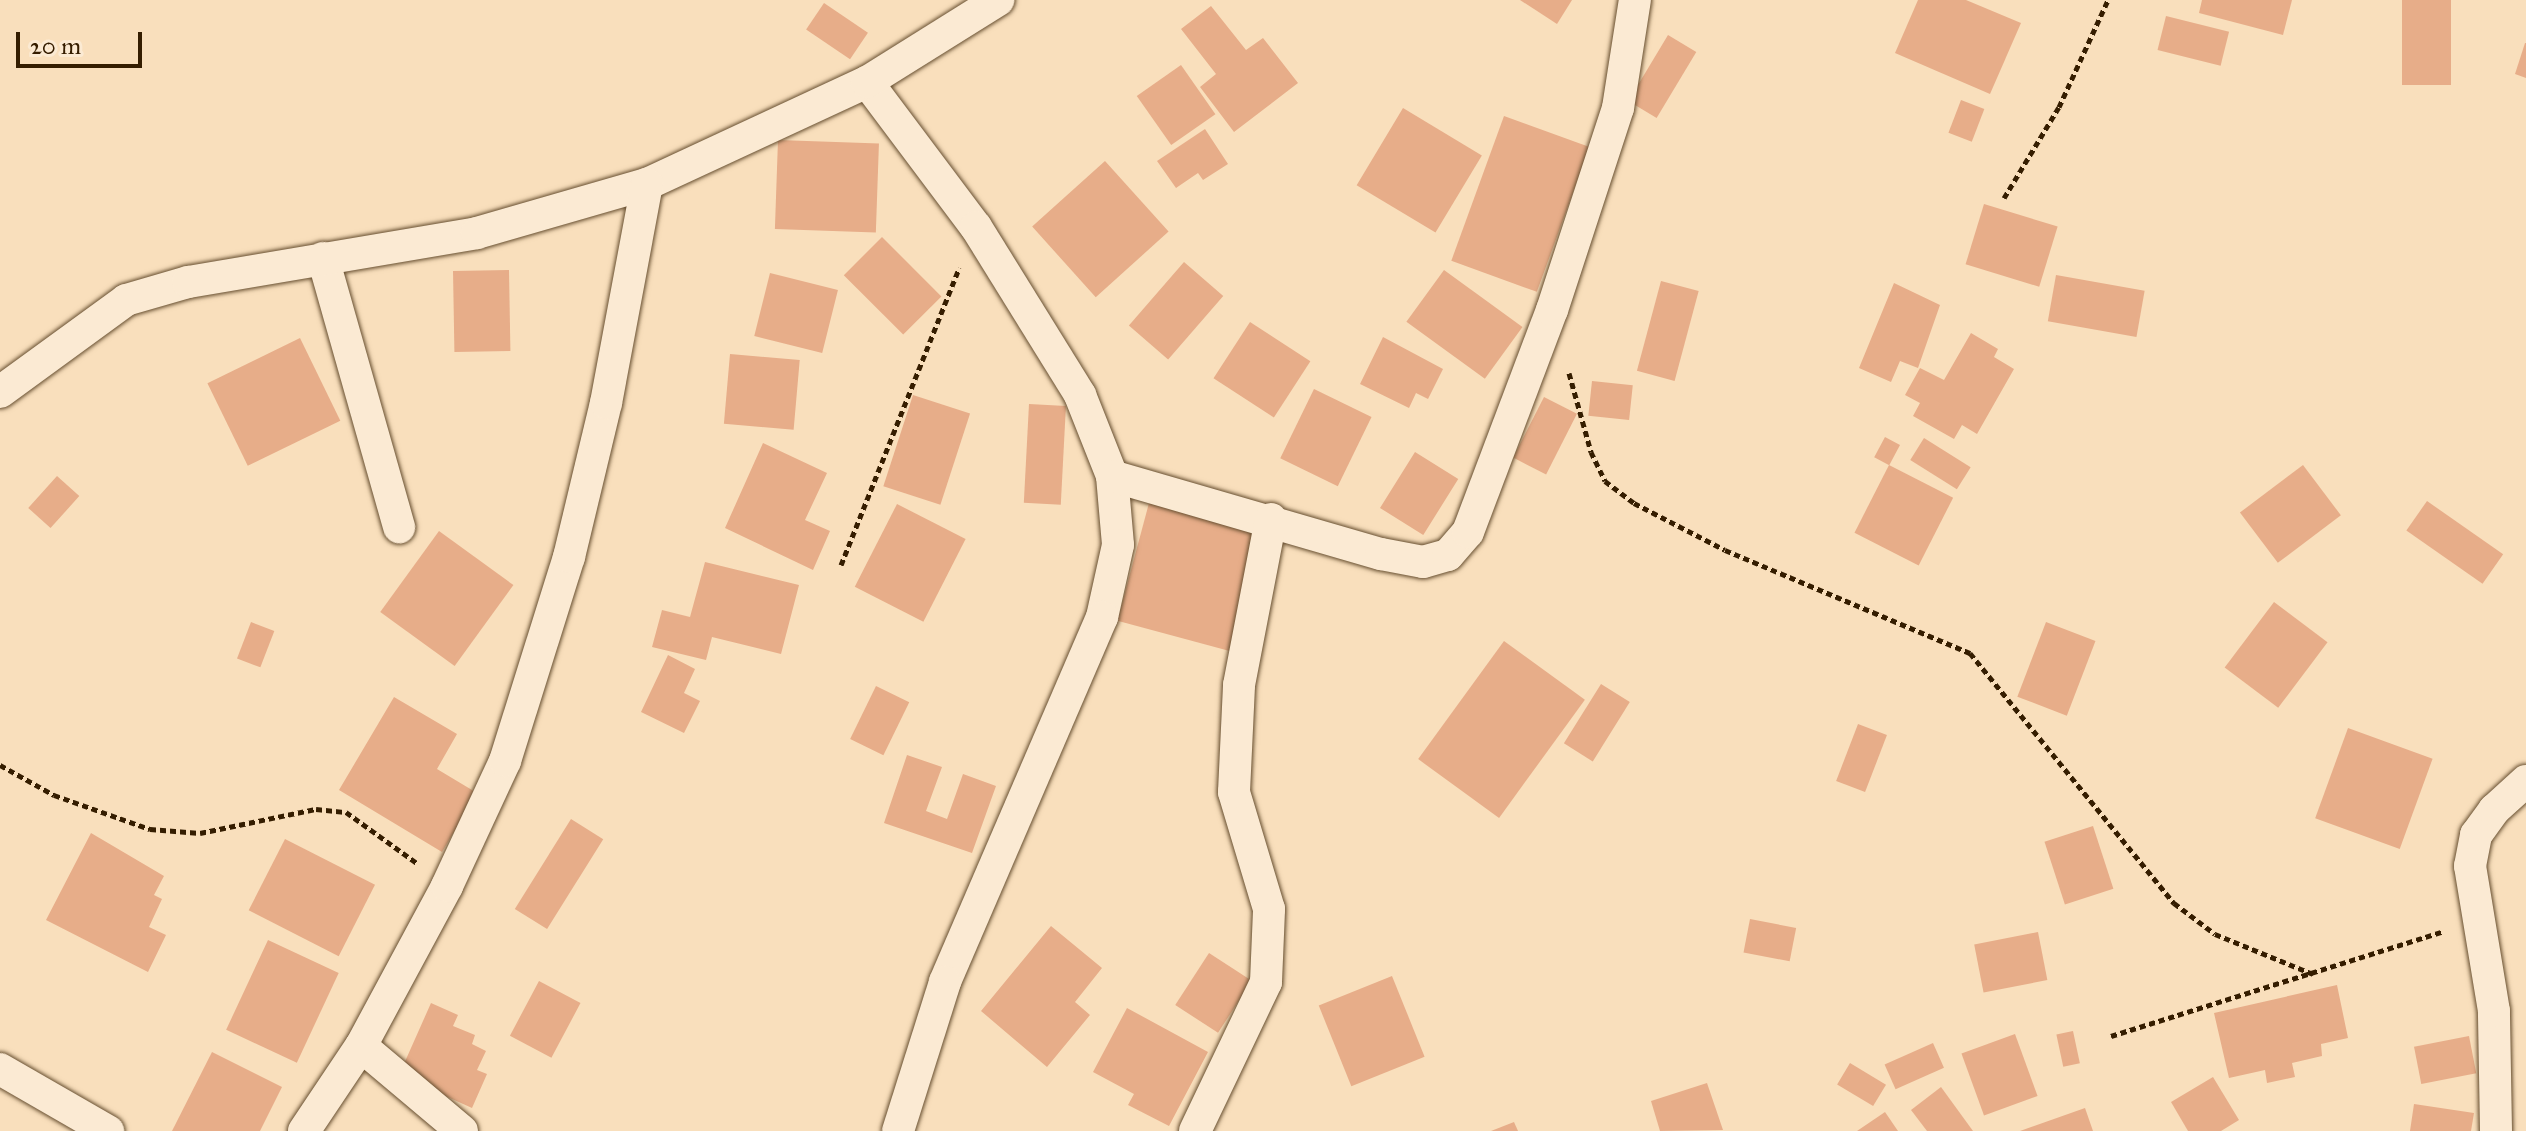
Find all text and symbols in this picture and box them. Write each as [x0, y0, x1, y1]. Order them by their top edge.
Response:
scale bar [20, 16, 146, 66]
text: 20 m [30, 31, 81, 61]

